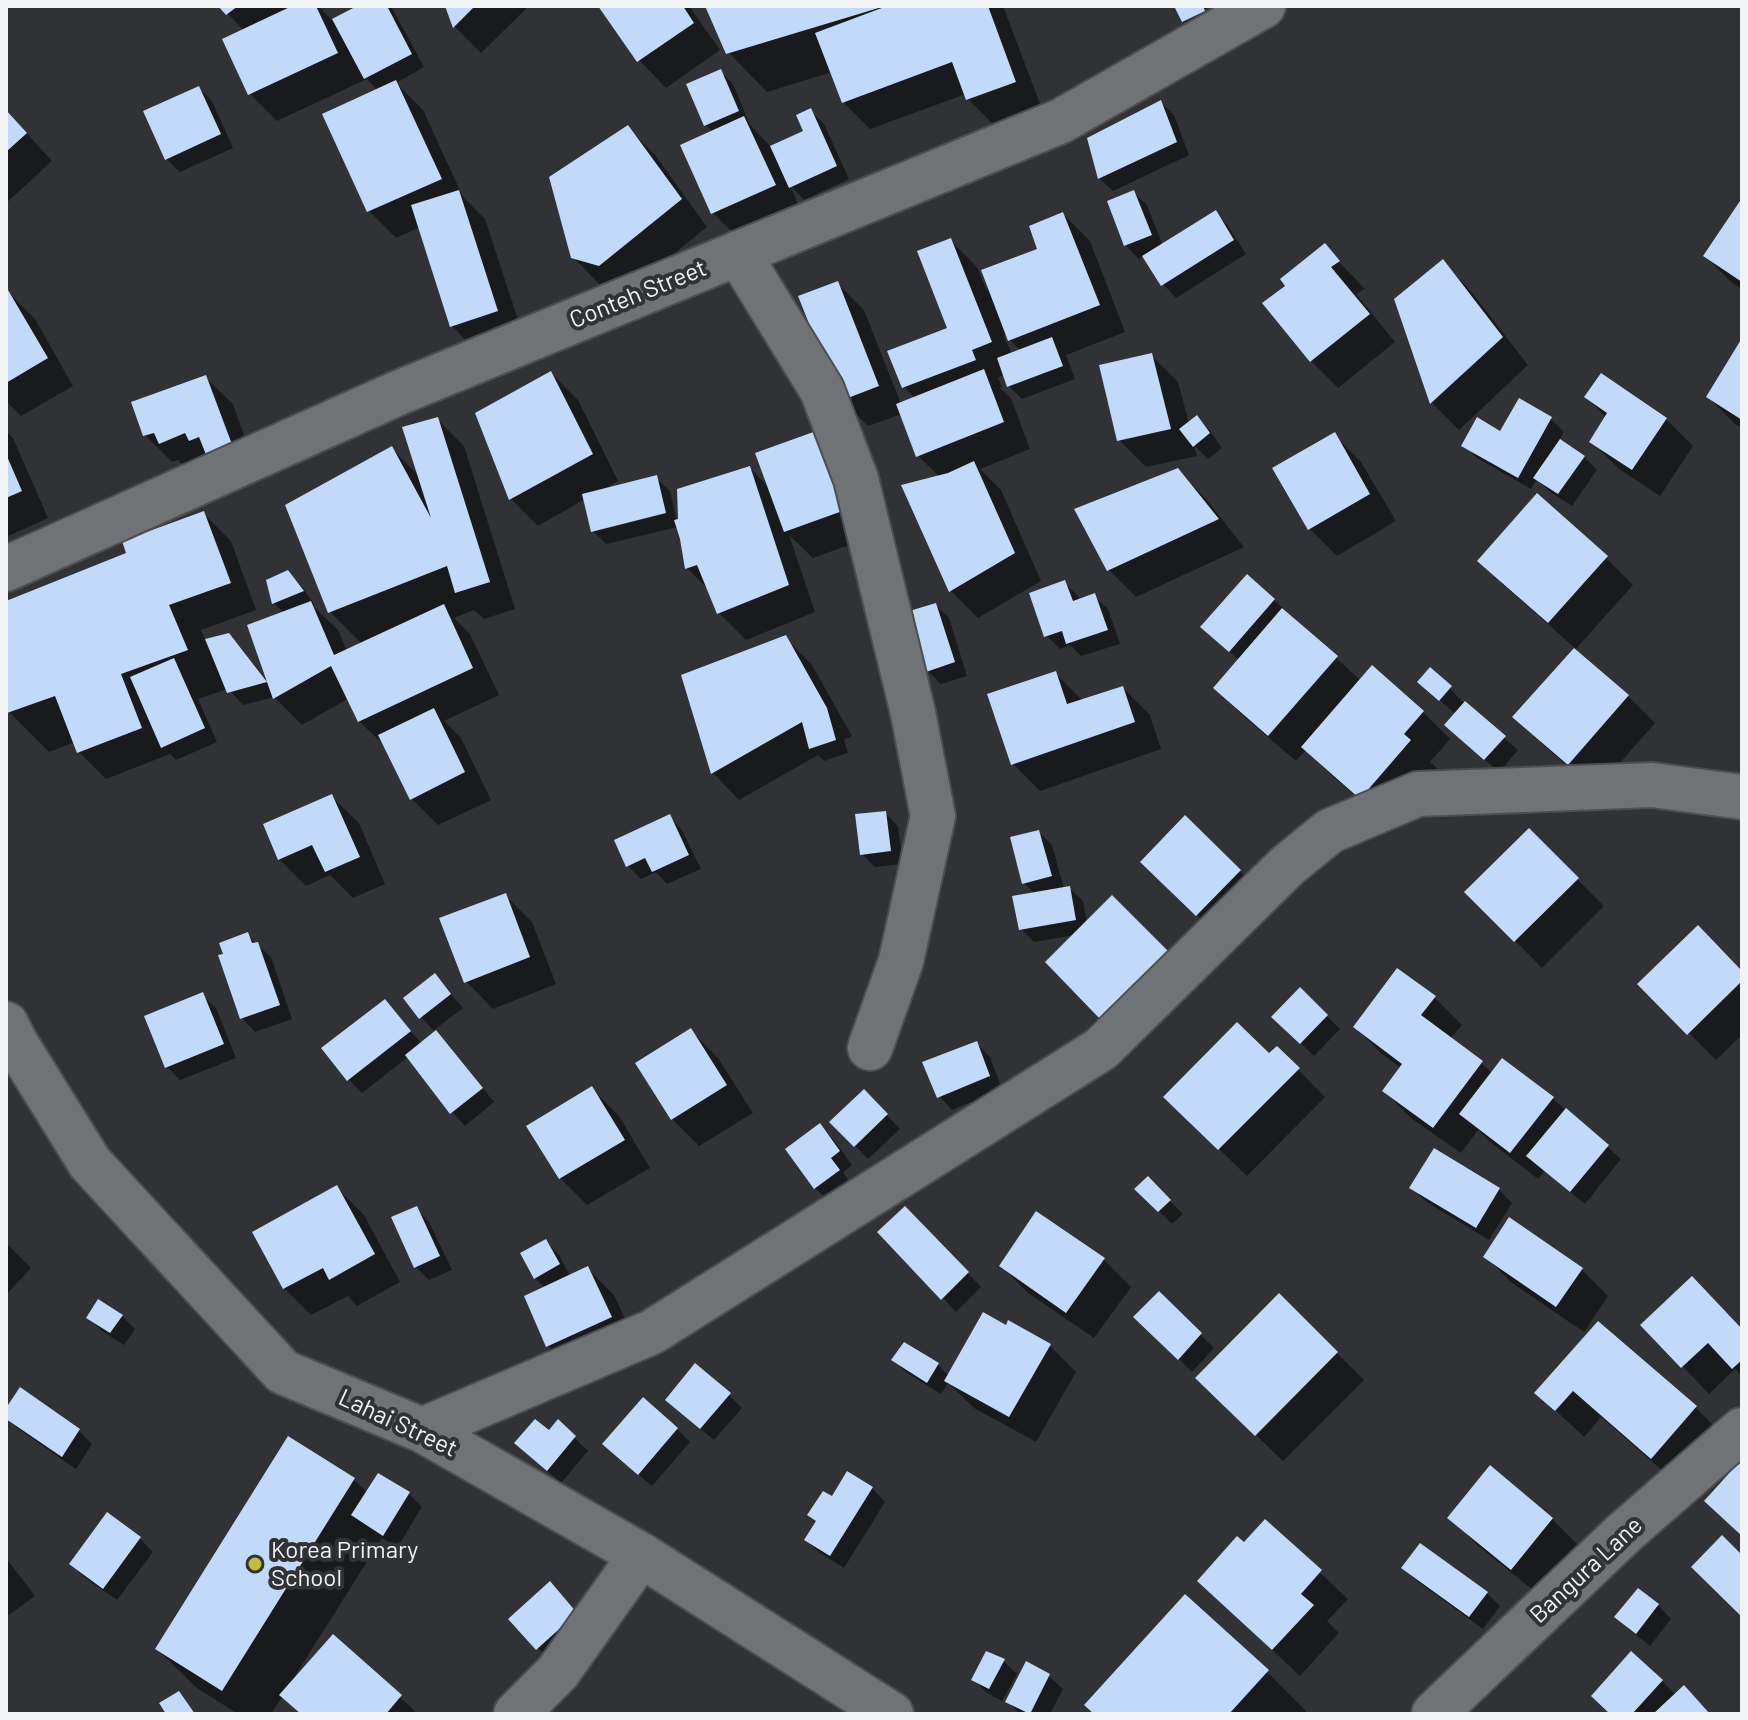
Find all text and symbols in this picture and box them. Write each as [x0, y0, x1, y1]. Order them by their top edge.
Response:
street label: Conteh Street [565, 253, 711, 335]
street label: Lahai Street [334, 1383, 462, 1463]
street label: Bangura Lane [1524, 1511, 1648, 1629]
place label: Korea Primary School [271, 1536, 418, 1592]
marker: Korea Primary School [246, 1555, 264, 1573]

